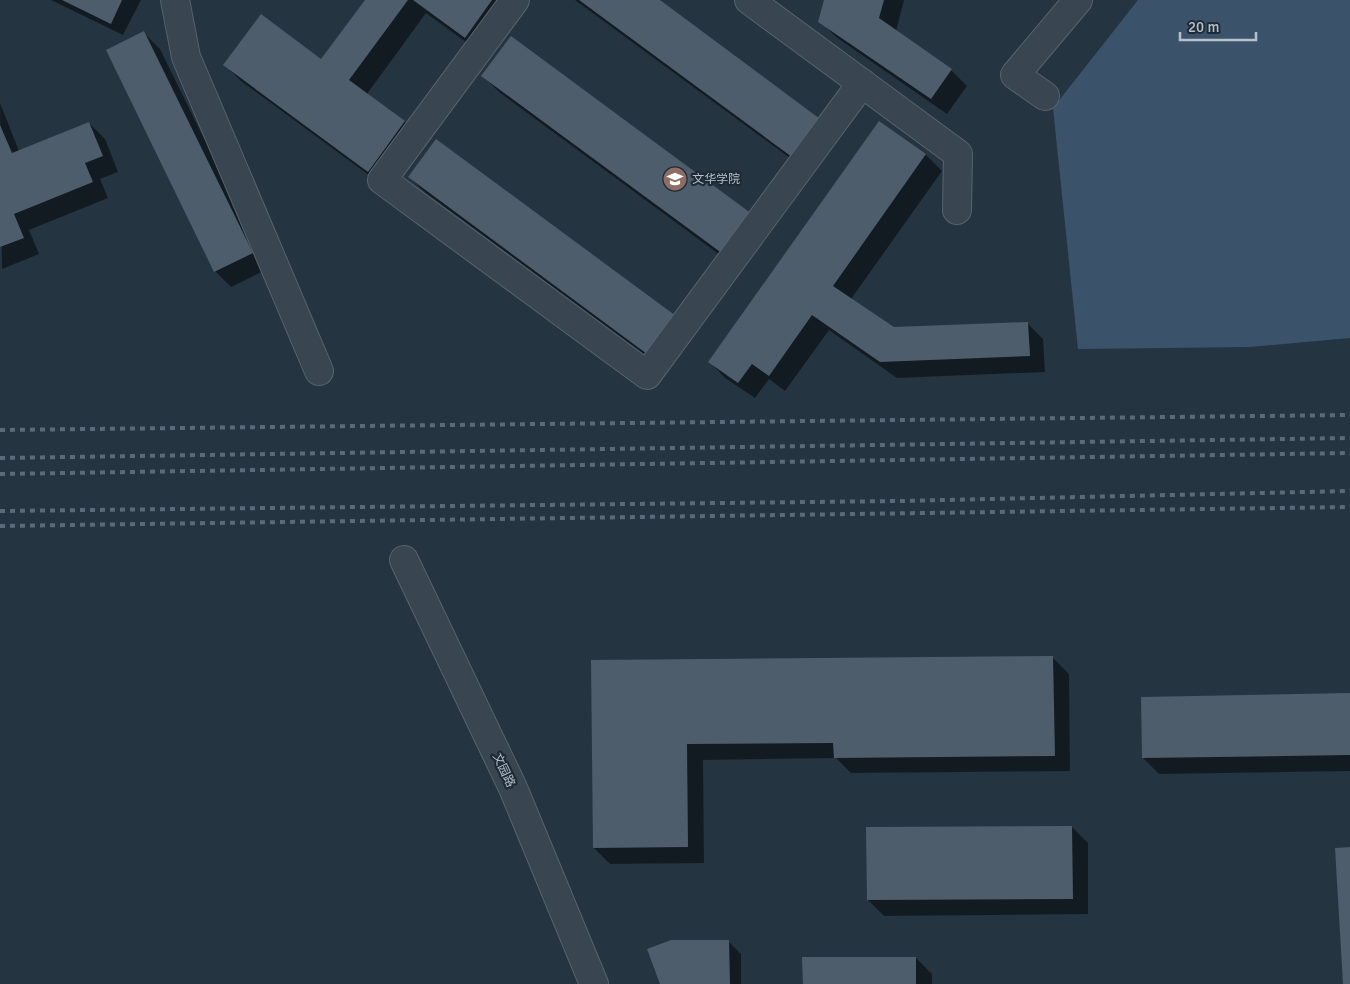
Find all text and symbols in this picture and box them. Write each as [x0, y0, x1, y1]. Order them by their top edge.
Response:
scale bar [1180, 10, 1256, 42]
text: 20 m [1188, 18, 1219, 36]
school or university icon: 文华学院 [662, 166, 688, 192]
place label: 文华学院 [692, 172, 740, 187]
street label: 文园路 [489, 751, 518, 790]

